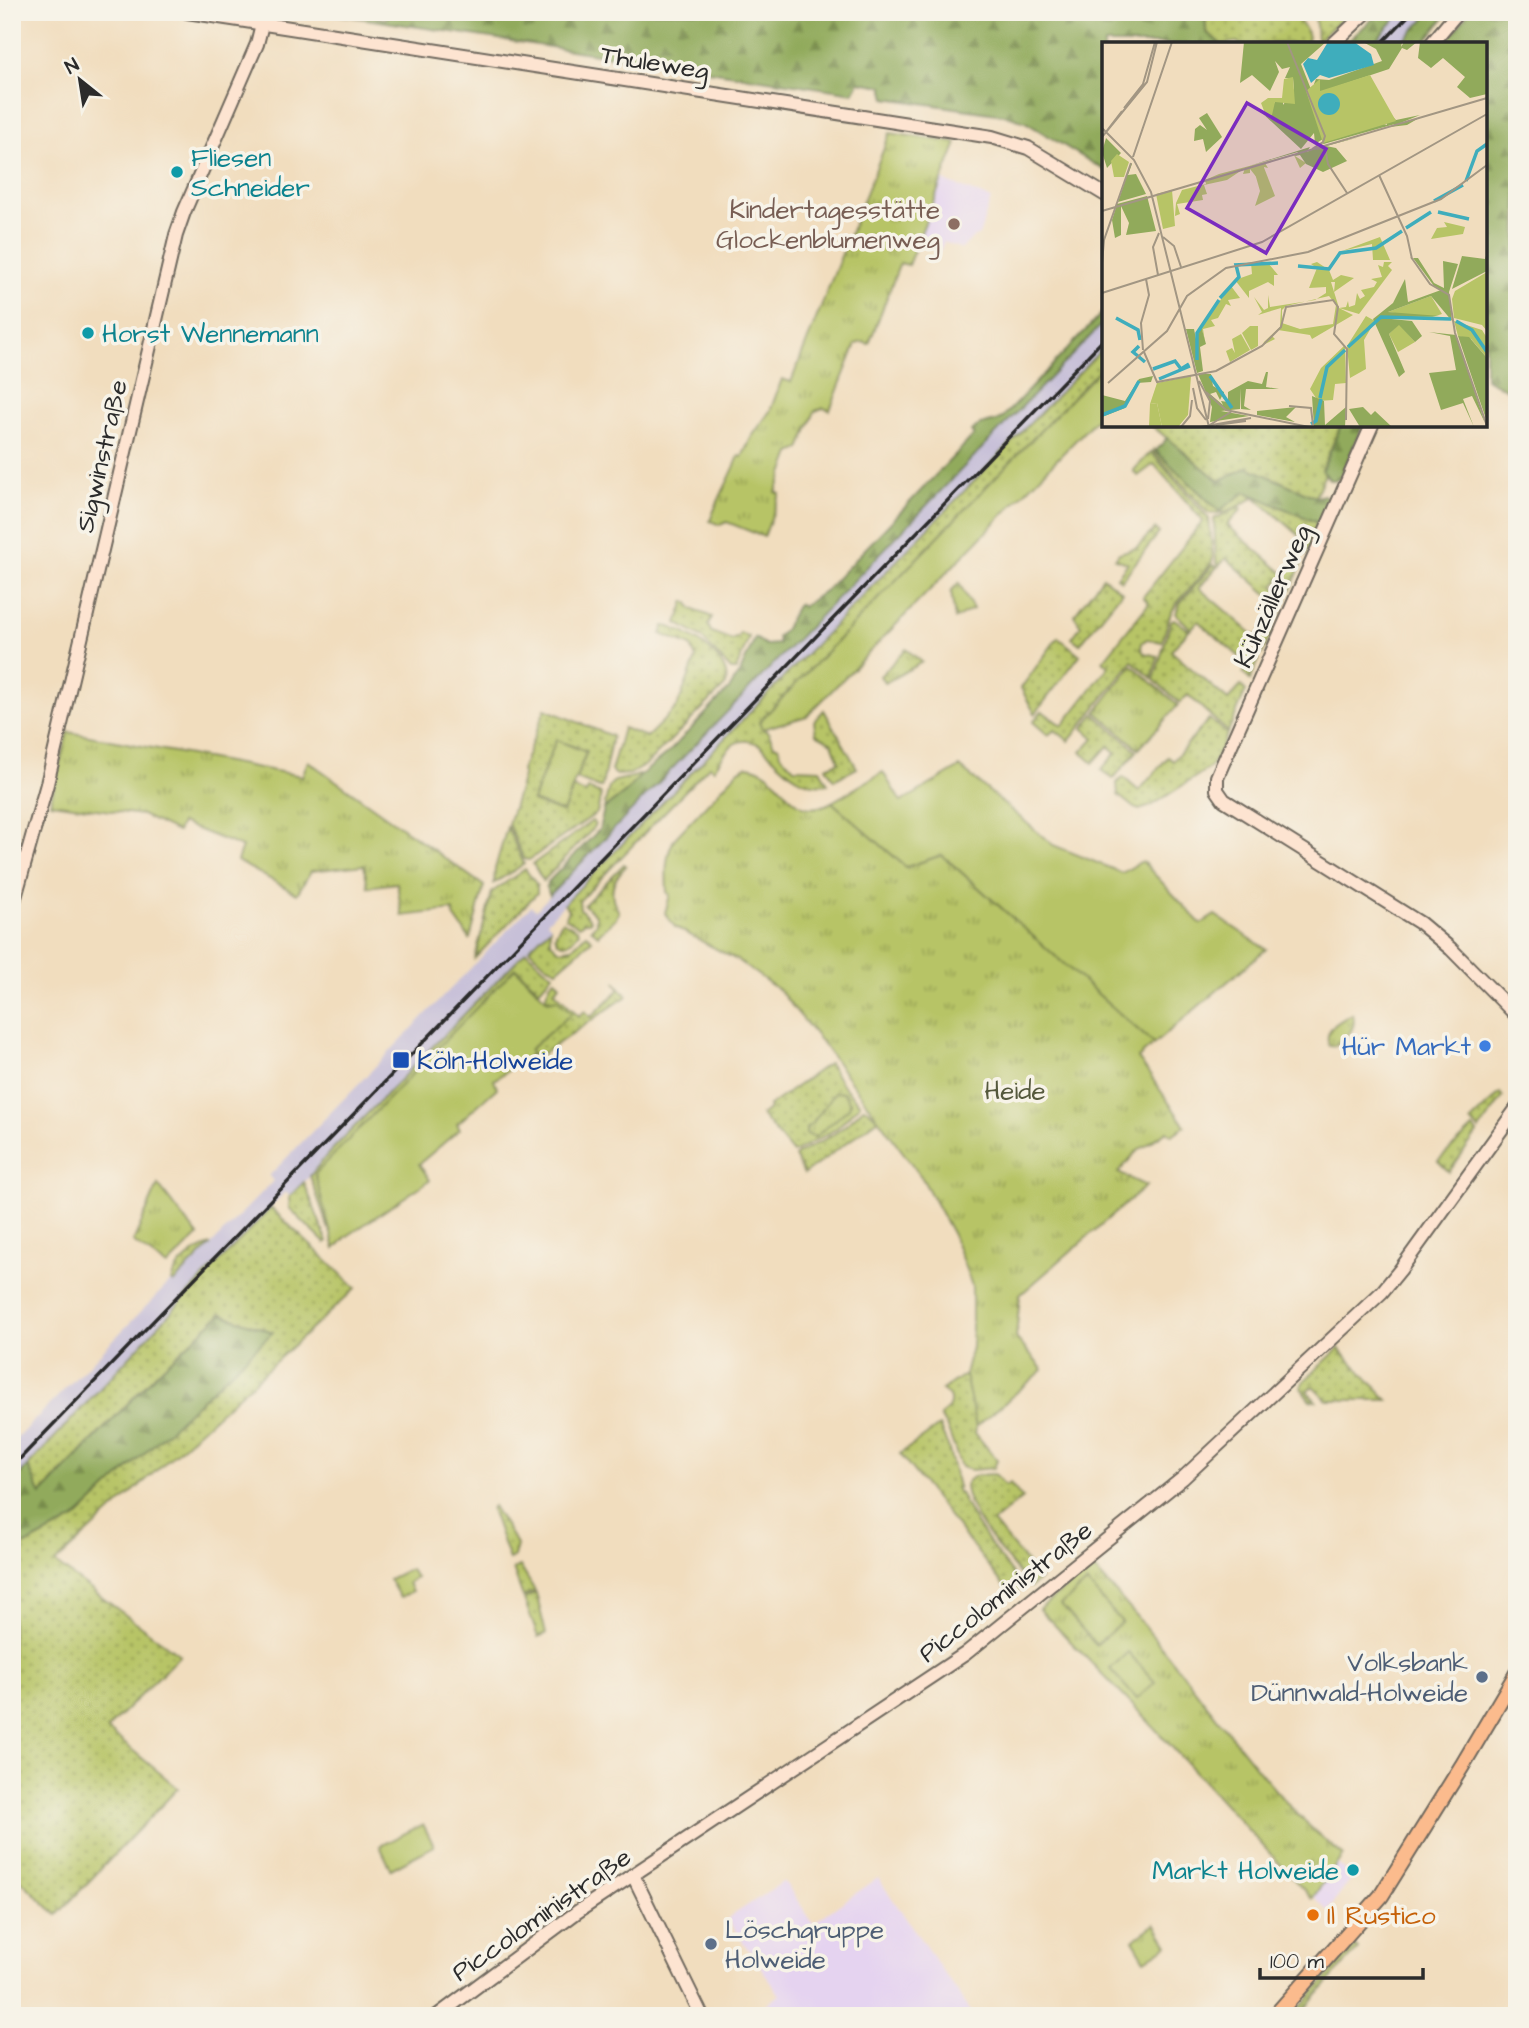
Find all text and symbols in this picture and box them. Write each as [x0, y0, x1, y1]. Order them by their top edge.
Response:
street label: Thuleweg [598, 37, 711, 91]
inset map [1102, 42, 1487, 427]
north arrow [46, 46, 116, 116]
text: N [60, 52, 84, 81]
place label: Fliesen Schneider [191, 140, 310, 206]
marker: Fliesen Schneider [169, 164, 185, 180]
place label: Kindertagesstätte Glockenblumenweg [716, 192, 940, 260]
marker: Kindertagesstätte Glockenblumenweg [946, 216, 962, 232]
place label: Horst Wennemann [102, 316, 319, 352]
marker: Horst Wennemann [80, 325, 96, 341]
street label: Sigwinstraße [67, 376, 139, 537]
street label: Kühzällerweg [1225, 519, 1322, 674]
place label: Hür Markt [1342, 1029, 1471, 1065]
marker: Hür Markt [1477, 1038, 1493, 1054]
place label: Köln-Holweide [417, 1043, 573, 1079]
marker: Köln-Holweide [391, 1050, 411, 1070]
park label: Heide [984, 1073, 1046, 1109]
street label: Piccoloministraße [911, 1512, 1100, 1671]
place label: Volksbank Dünnwald-Holweide [1251, 1645, 1468, 1711]
marker: Volksbank Dünnwald-Holweide [1474, 1669, 1490, 1685]
street label: Piccoloministraße [445, 1839, 639, 1990]
place label: Markt Holweide [1152, 1853, 1339, 1889]
marker: Markt Holweide [1345, 1862, 1361, 1878]
place label: Il Rustico [1327, 1898, 1436, 1934]
marker: Il Rustico [1305, 1907, 1321, 1923]
place label: Löschgruppe Holweide [725, 1912, 884, 1978]
marker: Löschgruppe Holweide [703, 1936, 719, 1952]
scale bar [1260, 1937, 1422, 1981]
text: 100 m [1270, 1947, 1325, 1976]

